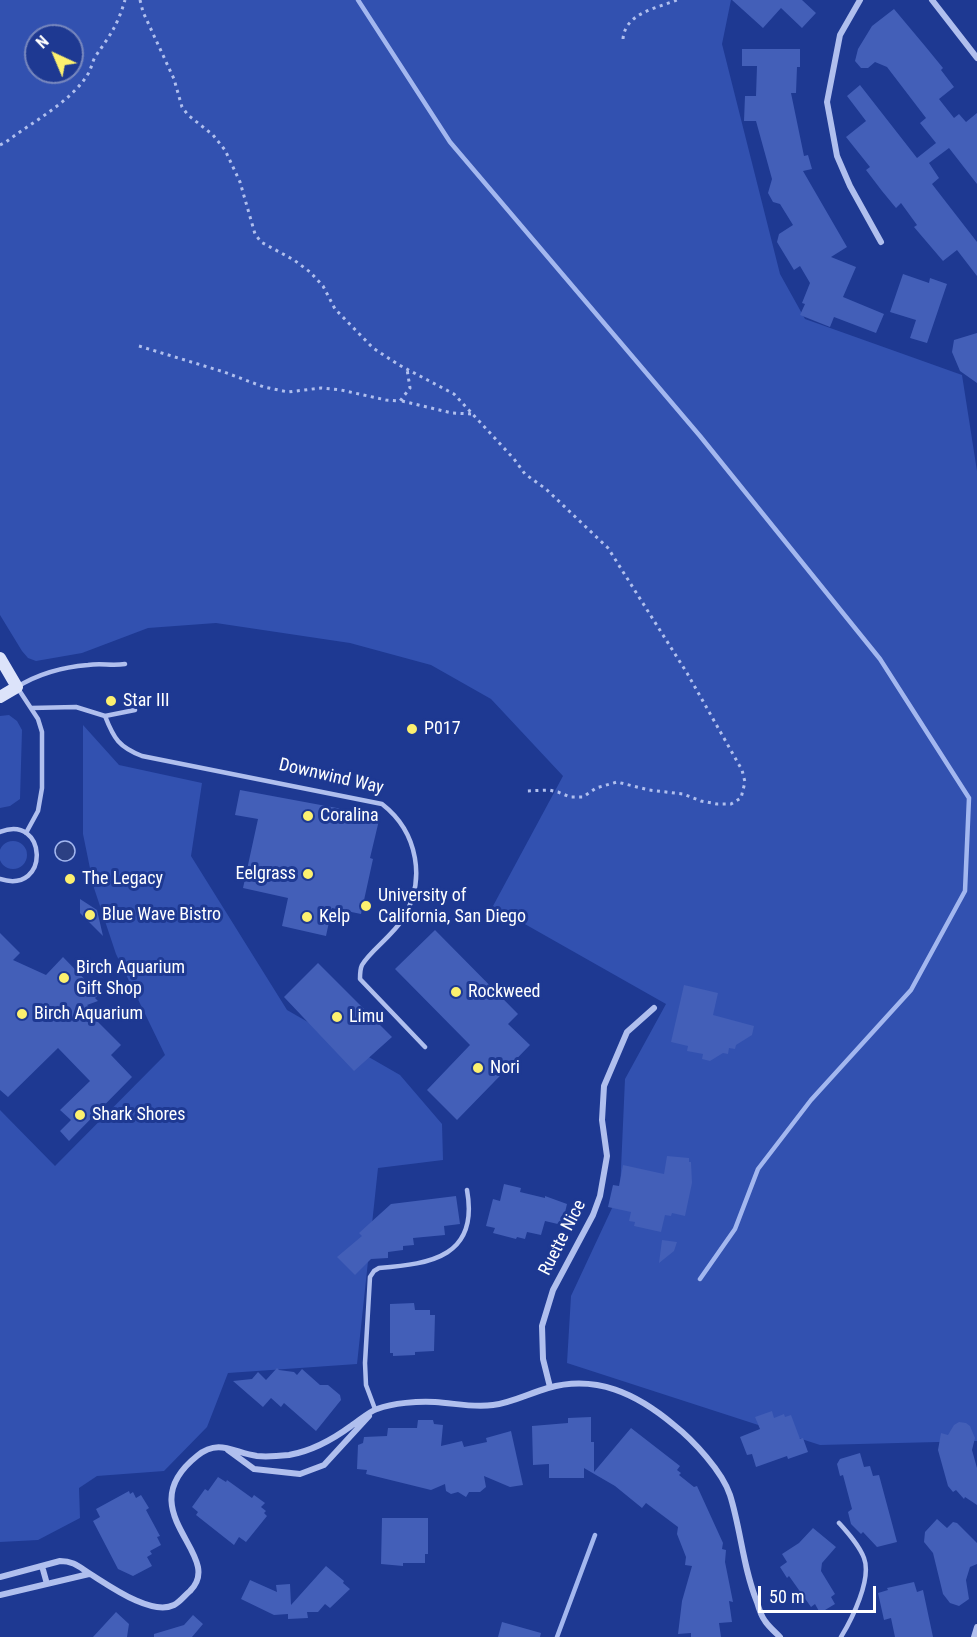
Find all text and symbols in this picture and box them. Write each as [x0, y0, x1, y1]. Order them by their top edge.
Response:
north arrow [24, 24, 84, 84]
text: N [32, 32, 53, 52]
place label: Star III [123, 690, 169, 712]
marker: Star III [104, 694, 118, 708]
place label: P017 [424, 718, 461, 740]
marker: P017 [405, 722, 419, 736]
street label: Downwind Way [277, 754, 385, 800]
place label: Coralina [320, 805, 379, 827]
marker: Coralina [301, 809, 315, 823]
place label: Eelgrass [236, 863, 296, 885]
marker: Eelgrass [301, 867, 315, 881]
place label: The Legacy [82, 868, 163, 890]
marker: The Legacy [63, 872, 77, 886]
place label: University of California, San Diego [378, 885, 526, 928]
marker: University of California, San Diego [359, 899, 373, 913]
place label: Blue Wave Bistro [102, 904, 221, 926]
place label: Kelp [319, 906, 350, 928]
marker: Blue Wave Bistro [83, 908, 97, 922]
marker: Kelp [300, 910, 314, 924]
place label: Birch Aquarium Gift Shop [76, 957, 185, 1000]
marker: Birch Aquarium Gift Shop [57, 971, 71, 985]
place label: Rockweed [468, 981, 541, 1003]
marker: Rockweed [449, 985, 463, 999]
place label: Birch Aquarium [34, 1003, 143, 1025]
place label: Limu [349, 1006, 384, 1028]
marker: Birch Aquarium [15, 1007, 29, 1021]
marker: Limu [330, 1010, 344, 1024]
place label: Nori [490, 1057, 520, 1079]
marker: Nori [471, 1061, 485, 1075]
place label: Shark Shores [92, 1104, 185, 1126]
marker: Shark Shores [73, 1108, 87, 1122]
street label: Ruette Nice [535, 1197, 591, 1279]
scale bar [761, 1574, 880, 1612]
text: 50 m [769, 1586, 804, 1607]

